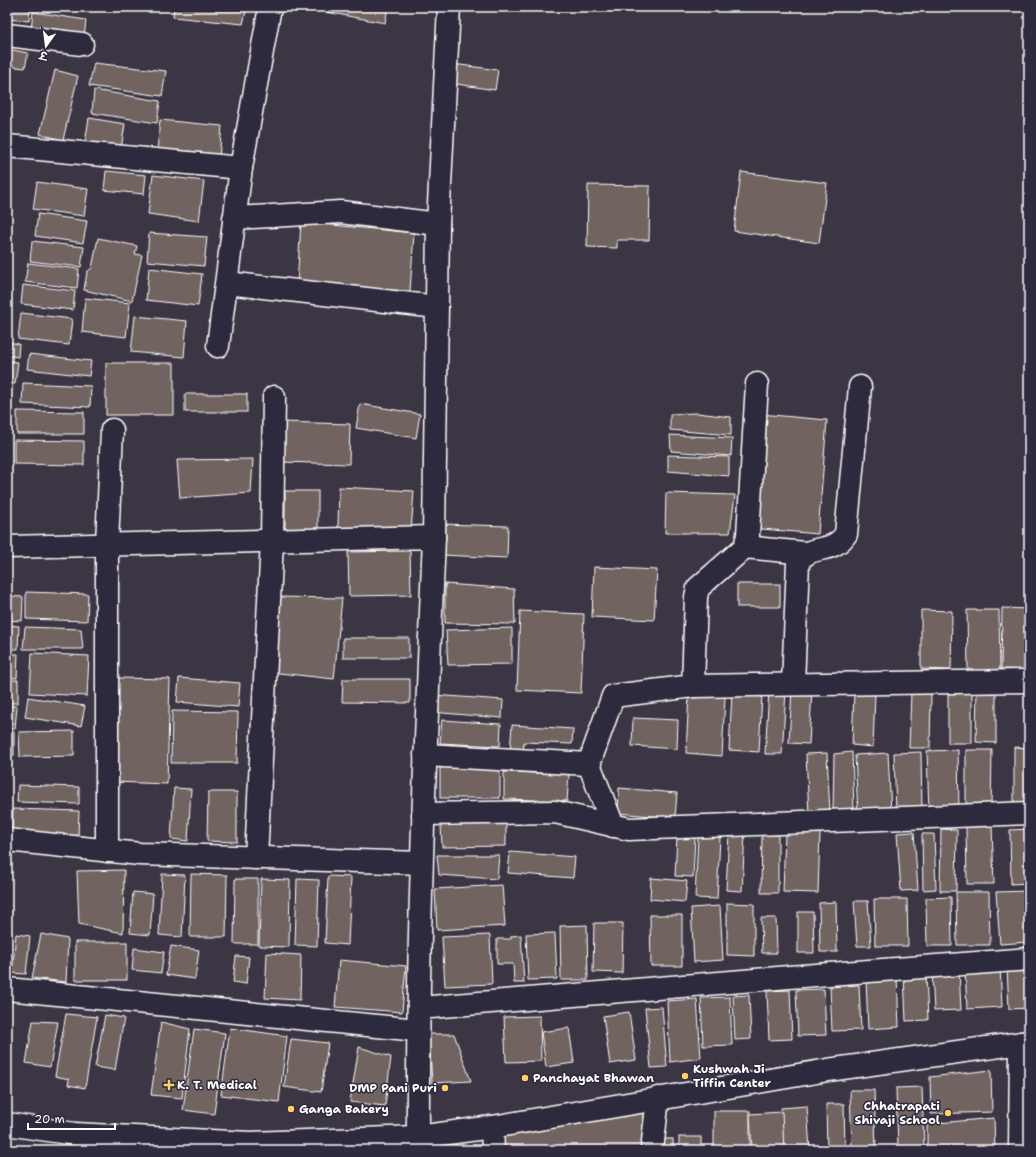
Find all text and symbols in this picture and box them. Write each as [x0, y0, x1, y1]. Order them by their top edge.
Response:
north arrow [26, 26, 66, 66]
text: उ [37, 47, 50, 64]
place label: Kushwah Ji Tiffin Center [693, 1061, 771, 1091]
place label: Panchayat Bhawan [533, 1070, 654, 1086]
marker: Kushwah Ji Tiffin Center [680, 1071, 690, 1081]
marker: Panchayat Bhawan [520, 1073, 530, 1083]
place label: K. T. Medical [177, 1077, 257, 1093]
marker: K. T. Medical [164, 1080, 174, 1090]
place label: DMP Pani Puri [349, 1080, 437, 1096]
marker: DMP Pani Puri [440, 1083, 450, 1093]
place label: Chhatrapati Shivaji School [855, 1098, 940, 1128]
place label: Ganga Bakery [299, 1101, 389, 1117]
marker: Ganga Bakery [286, 1104, 296, 1114]
scale bar [28, 1105, 115, 1131]
marker: Chhatrapati Shivaji School [943, 1108, 953, 1118]
text: 20 m [34, 1111, 65, 1127]

